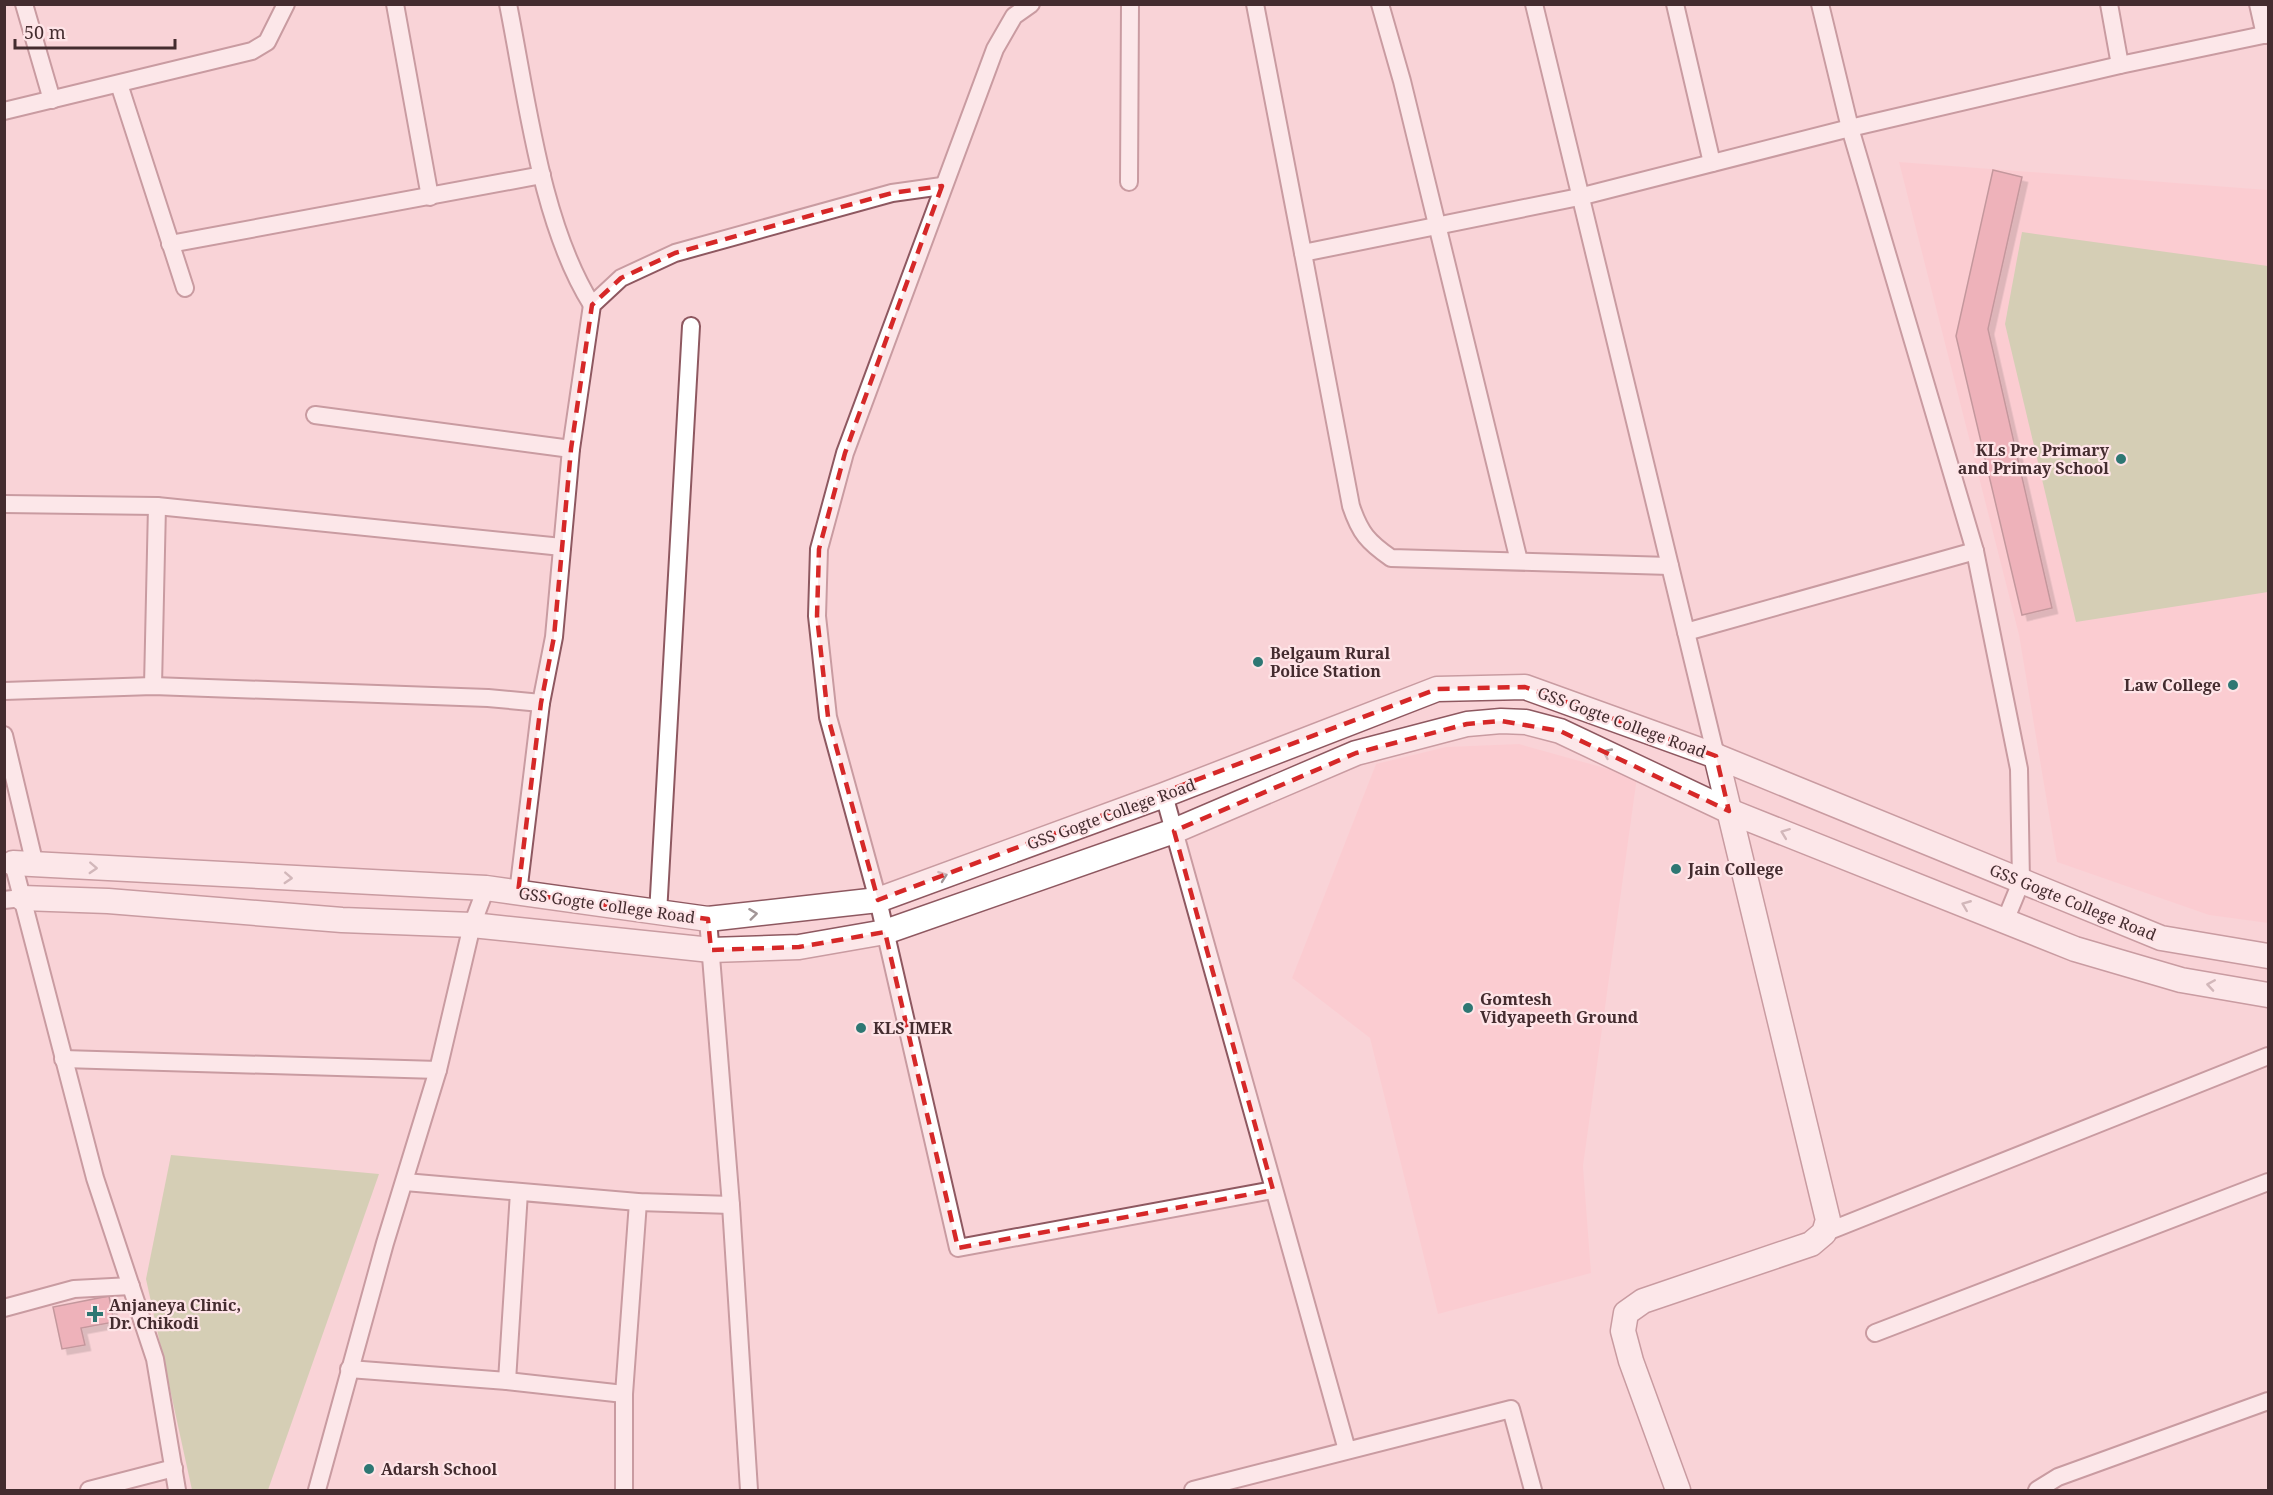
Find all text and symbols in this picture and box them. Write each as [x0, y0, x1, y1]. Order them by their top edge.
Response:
scale bar [15, 12, 176, 50]
text: 50 m [24, 20, 66, 44]
place label: KLs Pre Primary and Primay School [1958, 439, 2110, 479]
marker: KLs Pre Primary and Primay School [2114, 452, 2128, 466]
place label: Belgaum Rural Police Station [1270, 642, 1390, 682]
marker: Belgaum Rural Police Station [1251, 655, 1265, 669]
place label: Law College [2124, 674, 2221, 696]
marker: Law College [2226, 678, 2240, 692]
street label: GSS Gogte College Road [1535, 681, 1710, 763]
one-way arrow [1603, 749, 1614, 761]
street label: GSS Gogte College Road [1024, 773, 1199, 855]
one-way arrow [1780, 827, 1791, 840]
place label: Jain College [1687, 858, 1783, 880]
street label: GSS Gogte College Road [1986, 858, 2160, 946]
one-way arrow [89, 862, 98, 875]
marker: Jain College [1669, 862, 1683, 876]
one-way arrow [937, 871, 948, 883]
one-way arrow [283, 872, 292, 885]
street label: GSS Gogte College Road [517, 882, 697, 928]
one-way arrow [1961, 900, 1972, 912]
one-way arrow [748, 908, 758, 921]
one-way arrow [2206, 979, 2216, 992]
place label: Gomtesh Vidyapeeth Ground [1480, 988, 1639, 1028]
marker: Gomtesh Vidyapeeth Ground [1461, 1001, 1475, 1015]
place label: KLS IMER [873, 1017, 953, 1039]
marker: KLS IMER [854, 1021, 868, 1035]
place label: Anjaneya Clinic, Dr. Chikodi [109, 1294, 241, 1334]
marker: Anjaneya Clinic, Dr. Chikodi [86, 1305, 104, 1323]
place label: Adarsh School [381, 1458, 498, 1480]
marker: Adarsh School [362, 1462, 376, 1476]

